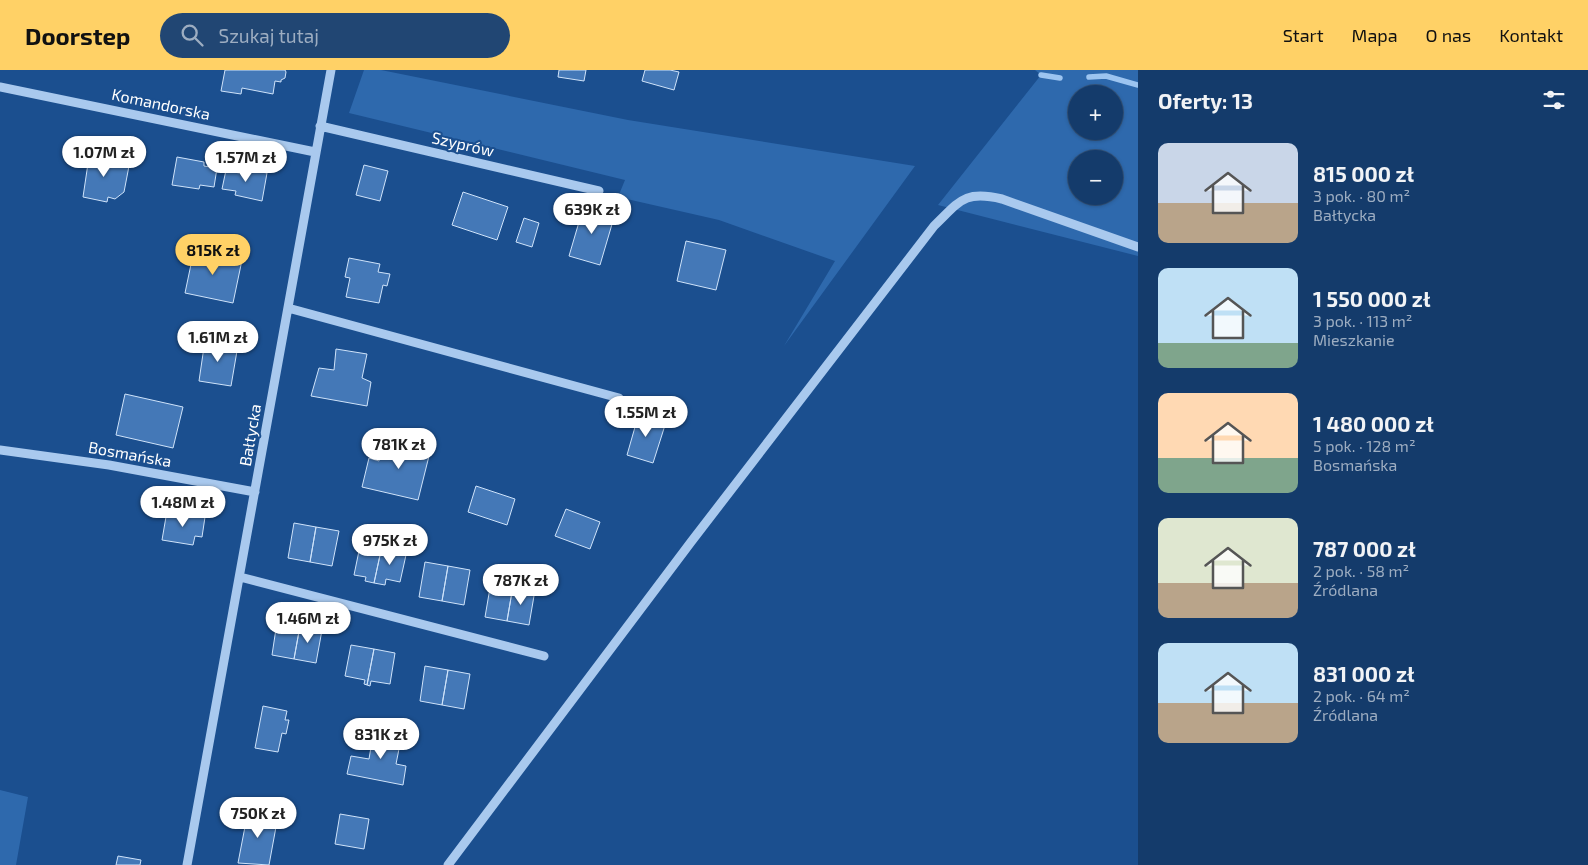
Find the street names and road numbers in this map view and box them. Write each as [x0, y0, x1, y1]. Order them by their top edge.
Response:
street label: Komandorska [110, 84, 212, 123]
street label: Szyprów [430, 127, 496, 160]
street label: Bałtycka [235, 402, 264, 468]
street label: Bosmańska [87, 437, 173, 470]

